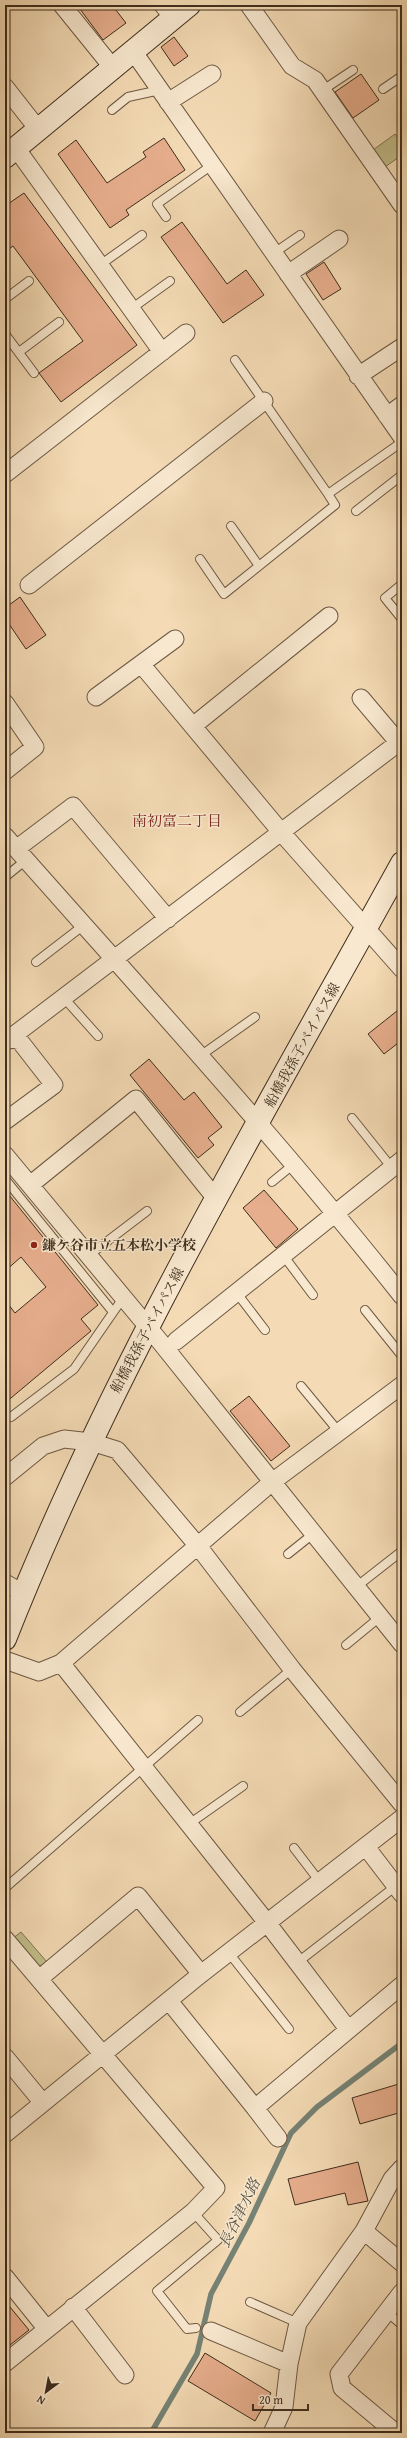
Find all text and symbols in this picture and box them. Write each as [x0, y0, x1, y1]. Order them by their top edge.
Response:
district label: 南初富二丁目 [132, 810, 222, 831]
street label: 船橋我孫子バイパス線 [259, 979, 345, 1111]
place label: 鎌ケ谷市立五本松小学校 [42, 1235, 196, 1255]
marker: 鎌ケ谷市立五本松小学校 [29, 1240, 39, 1250]
street label: 船橋我孫子バイパス線 [105, 1264, 189, 1396]
water label: 長谷津水路 [213, 2174, 265, 2251]
north arrow [26, 2372, 66, 2412]
scale bar [253, 2386, 308, 2412]
text: N [33, 2391, 48, 2409]
text: 20 m [259, 2391, 283, 2408]

